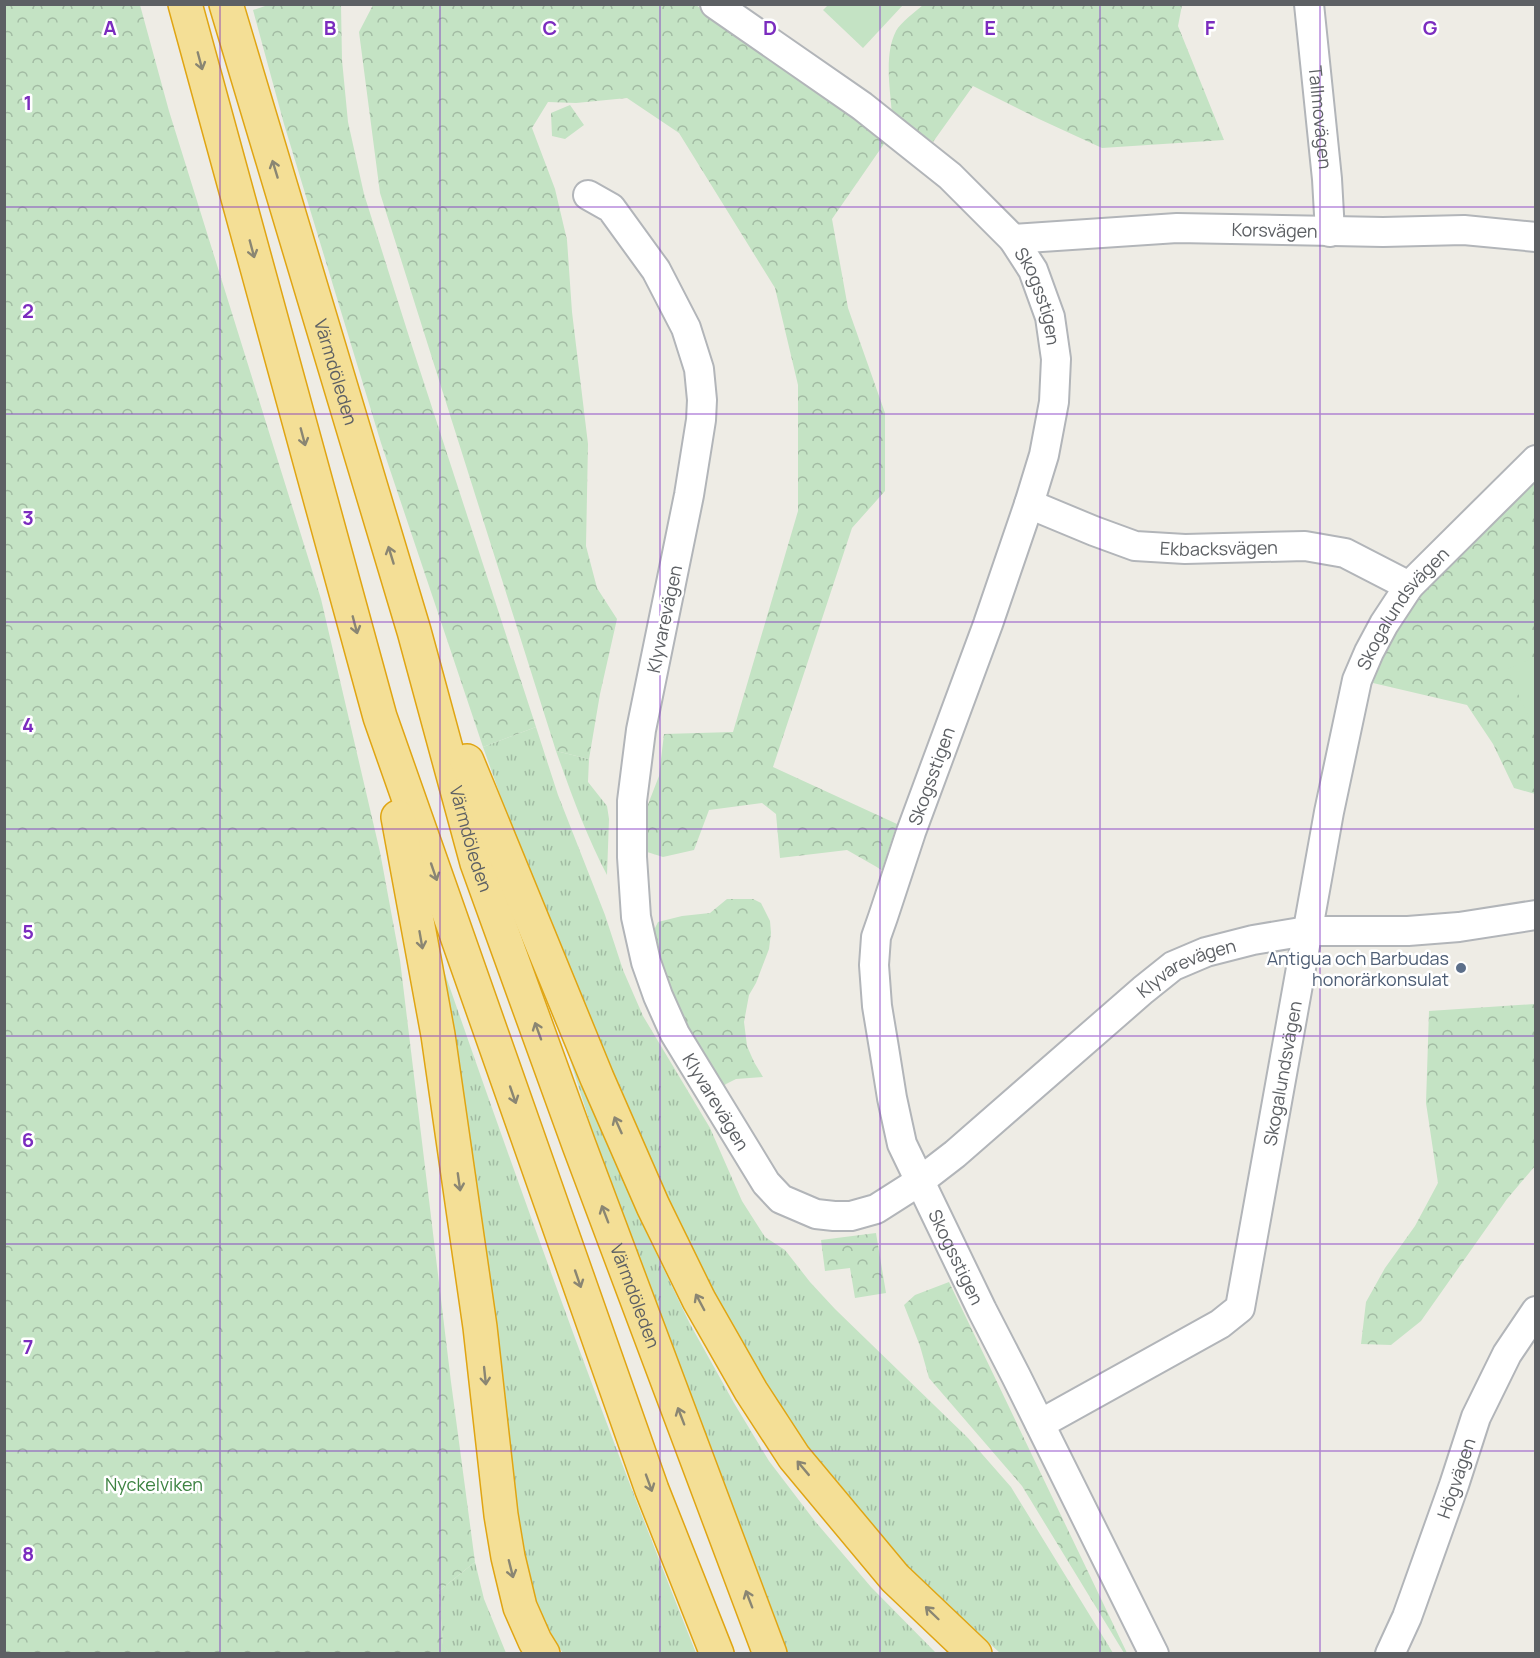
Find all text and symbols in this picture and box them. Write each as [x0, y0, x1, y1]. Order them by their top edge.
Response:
text: A [103, 14, 117, 41]
text: B [324, 14, 337, 41]
text: C [543, 14, 557, 41]
text: D [763, 14, 777, 41]
text: E [984, 14, 996, 41]
text: F [1205, 14, 1216, 41]
text: G [1423, 14, 1438, 41]
one-way arrow [195, 51, 207, 70]
street label: Tallmovägen [1303, 65, 1338, 170]
text: 1 [24, 89, 32, 116]
one-way arrow [269, 160, 280, 179]
street label: Korsvägen [1231, 217, 1318, 243]
one-way arrow [247, 239, 258, 258]
street label: Skogsstigen [1009, 243, 1066, 347]
text: 2 [22, 297, 34, 324]
street label: Värmdöleden [309, 316, 364, 428]
one-way arrow [298, 427, 310, 446]
text: 3 [22, 504, 34, 531]
street label: Ekbacksvägen [1159, 535, 1278, 561]
street label: Skogalundsvägen [1351, 541, 1454, 673]
one-way arrow [385, 546, 396, 565]
street label: Klyvarevägen [641, 563, 687, 675]
one-way arrow [350, 615, 361, 634]
text: 4 [22, 711, 34, 738]
street label: Skogsstigen [902, 723, 960, 829]
street label: Värmdöleden [445, 783, 498, 895]
one-way arrow [430, 862, 441, 881]
text: 5 [22, 918, 34, 945]
one-way arrow [416, 930, 427, 950]
street label: Klyvarevägen [1131, 933, 1238, 1003]
place label: Antigua och Barbudas honorärkonsulat [1267, 946, 1449, 991]
marker: Antigua och Barbudas honorärkonsulat [1454, 961, 1468, 975]
street label: Skogalundsvägen [1257, 999, 1307, 1148]
one-way arrow [531, 1022, 542, 1041]
street label: Klyvarevägen [677, 1049, 755, 1155]
one-way arrow [508, 1085, 519, 1104]
one-way arrow [612, 1117, 623, 1135]
text: 6 [22, 1126, 34, 1153]
one-way arrow [454, 1172, 465, 1192]
one-way arrow [599, 1205, 610, 1224]
street label: Skogsstigen [923, 1205, 990, 1308]
street label: Värmdöleden [605, 1240, 666, 1351]
one-way arrow [573, 1269, 584, 1288]
one-way arrow [694, 1294, 706, 1311]
text: 7 [23, 1333, 33, 1360]
one-way arrow [480, 1365, 491, 1385]
one-way arrow [675, 1407, 686, 1426]
street label: Högvägen [1431, 1435, 1481, 1522]
one-way arrow [796, 1460, 809, 1476]
park label: Nyckelviken [105, 1472, 203, 1496]
one-way arrow [645, 1473, 656, 1492]
text: 8 [22, 1540, 34, 1567]
one-way arrow [505, 1559, 517, 1578]
one-way arrow [743, 1590, 754, 1609]
one-way arrow [925, 1606, 940, 1621]

